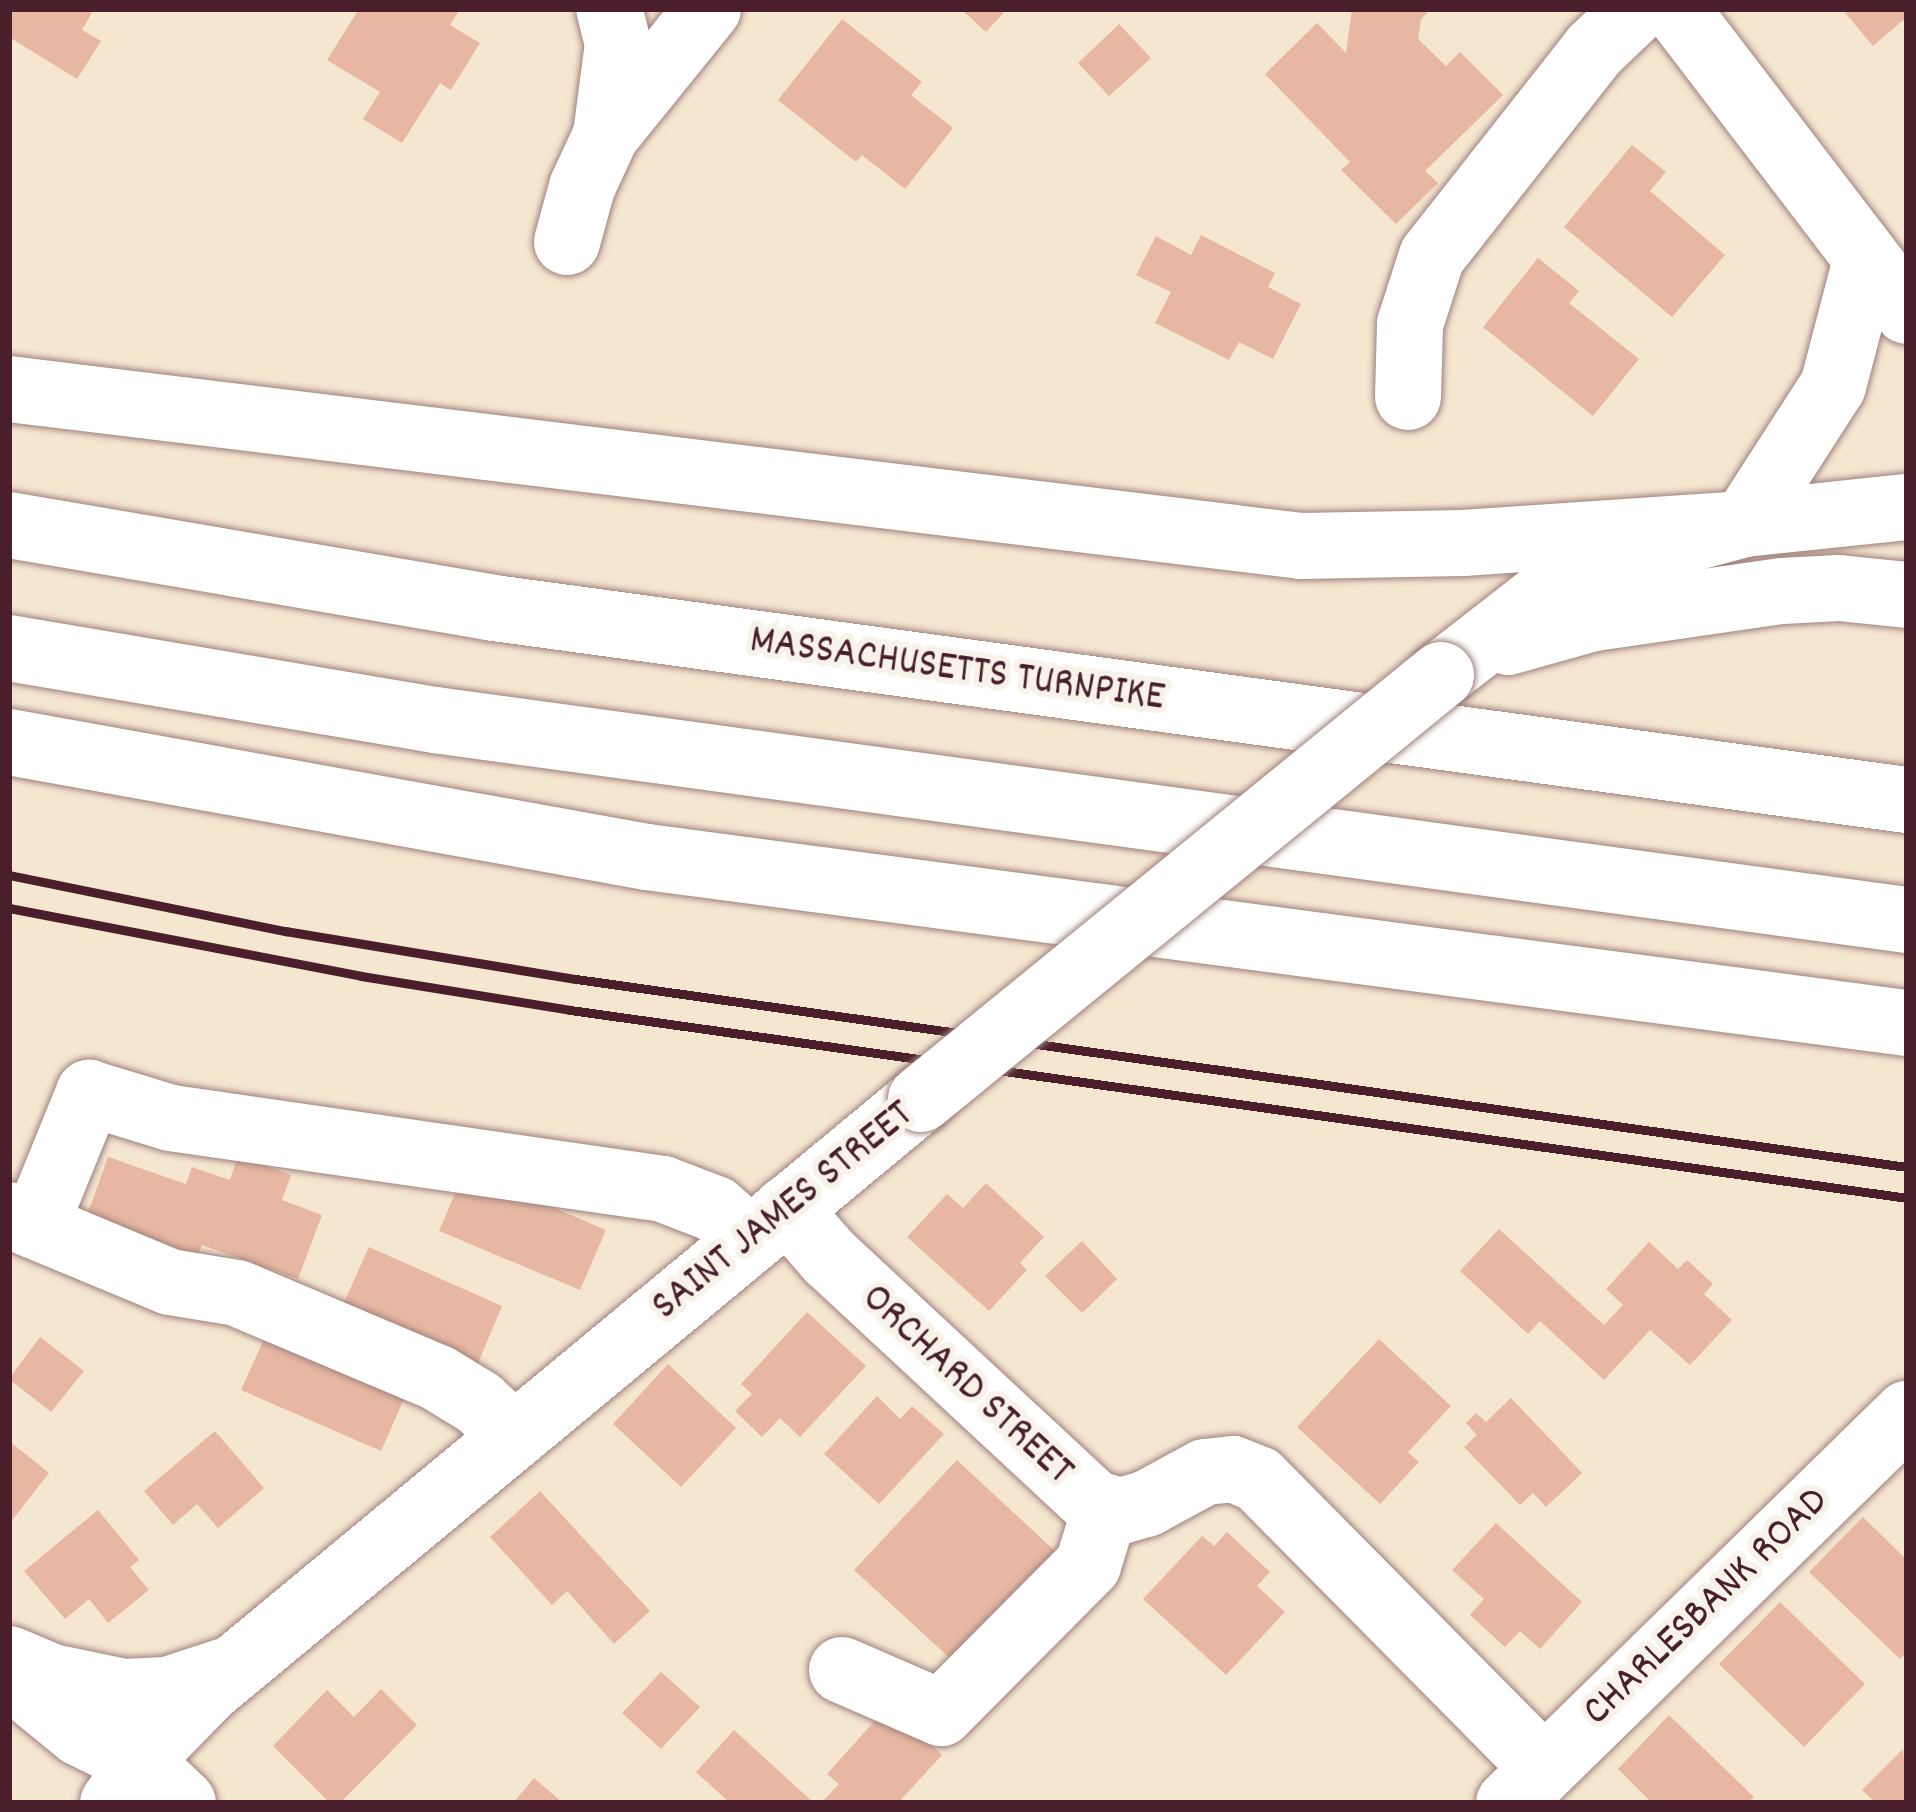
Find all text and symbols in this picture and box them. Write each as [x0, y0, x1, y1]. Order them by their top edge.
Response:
street label: MASSACHUSETTS TURNPIKE [746, 617, 1168, 725]
street label: SAINT JAMES STREET [643, 1091, 925, 1333]
street label: ORCHARD STREET [849, 1275, 1083, 1497]
street label: CHARLESBANK ROAD [1574, 1478, 1840, 1738]

